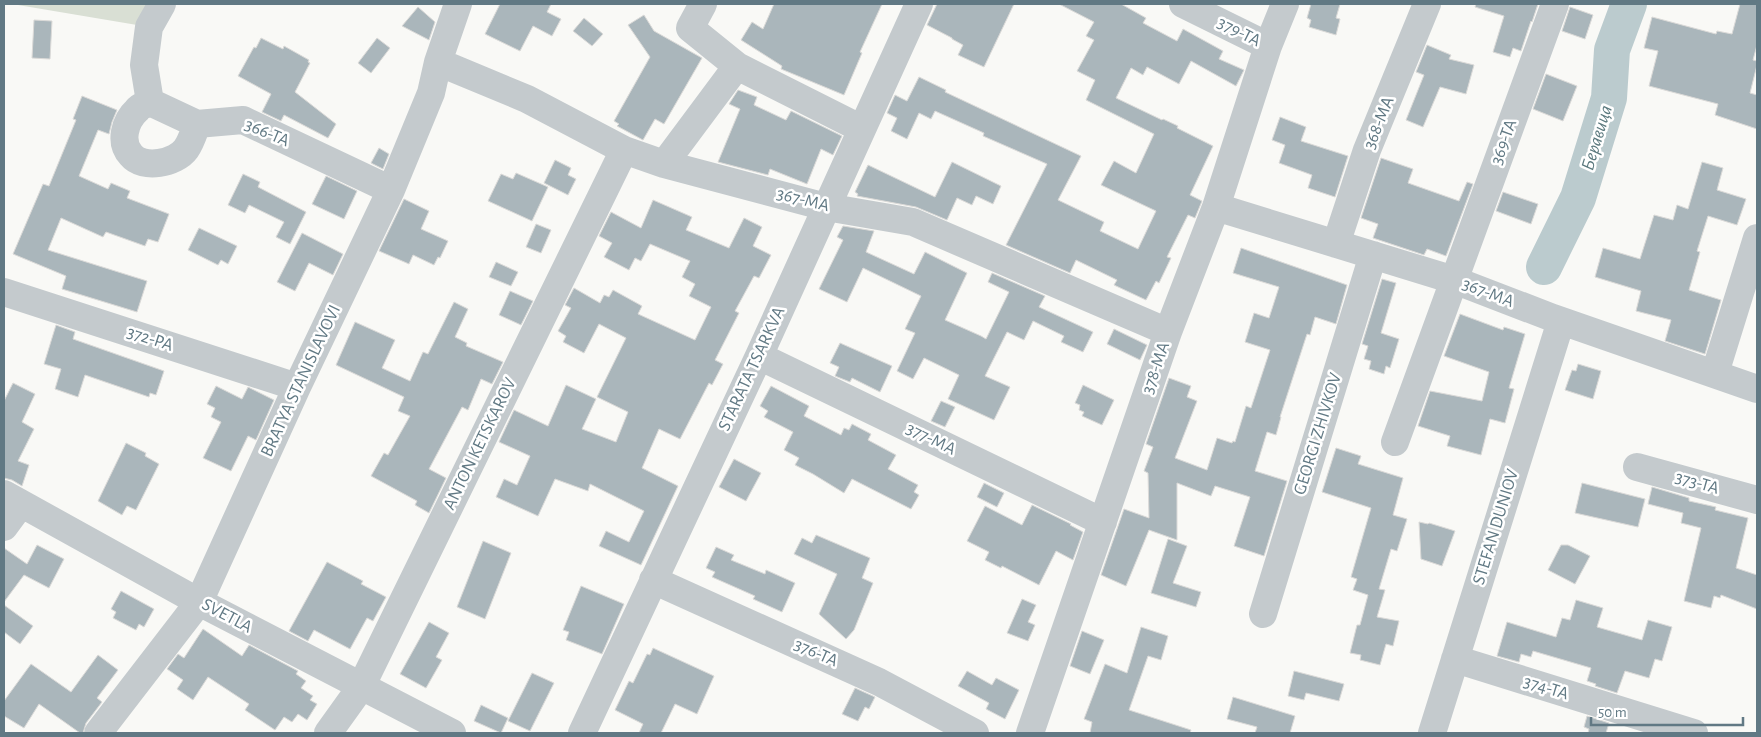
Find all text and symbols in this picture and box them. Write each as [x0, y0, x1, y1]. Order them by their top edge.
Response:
street label: 379-ТА [1215, 14, 1264, 51]
street label: 368-МА [1360, 94, 1398, 152]
water label: Беравица [1578, 103, 1616, 173]
street label: 366-ТА [242, 116, 292, 151]
street label: 369-ТА [1488, 117, 1521, 167]
street label: 367-МА [775, 185, 832, 215]
street label: 367-МА [1460, 275, 1517, 311]
street label: BRATYA STANISLAVOVI [258, 302, 344, 460]
street label: STARATA TSARKVA [715, 304, 789, 434]
street label: 372-РА [125, 323, 176, 355]
street label: 378-МА [1139, 339, 1173, 396]
street label: GEORGI ZHIVKOV [1291, 370, 1345, 497]
street label: ANTON KETSKAROV [440, 375, 520, 513]
street label: 377-МА [903, 419, 959, 459]
street label: STEFAN DUNIOV [1470, 466, 1522, 587]
street label: 373-ТА [1673, 468, 1721, 498]
street label: SVETLA [199, 595, 256, 637]
street label: 376-ТА [791, 635, 841, 671]
street label: 374-ТА [1521, 673, 1571, 703]
scale bar [1591, 694, 1744, 726]
text: 50 m [1598, 705, 1627, 720]

